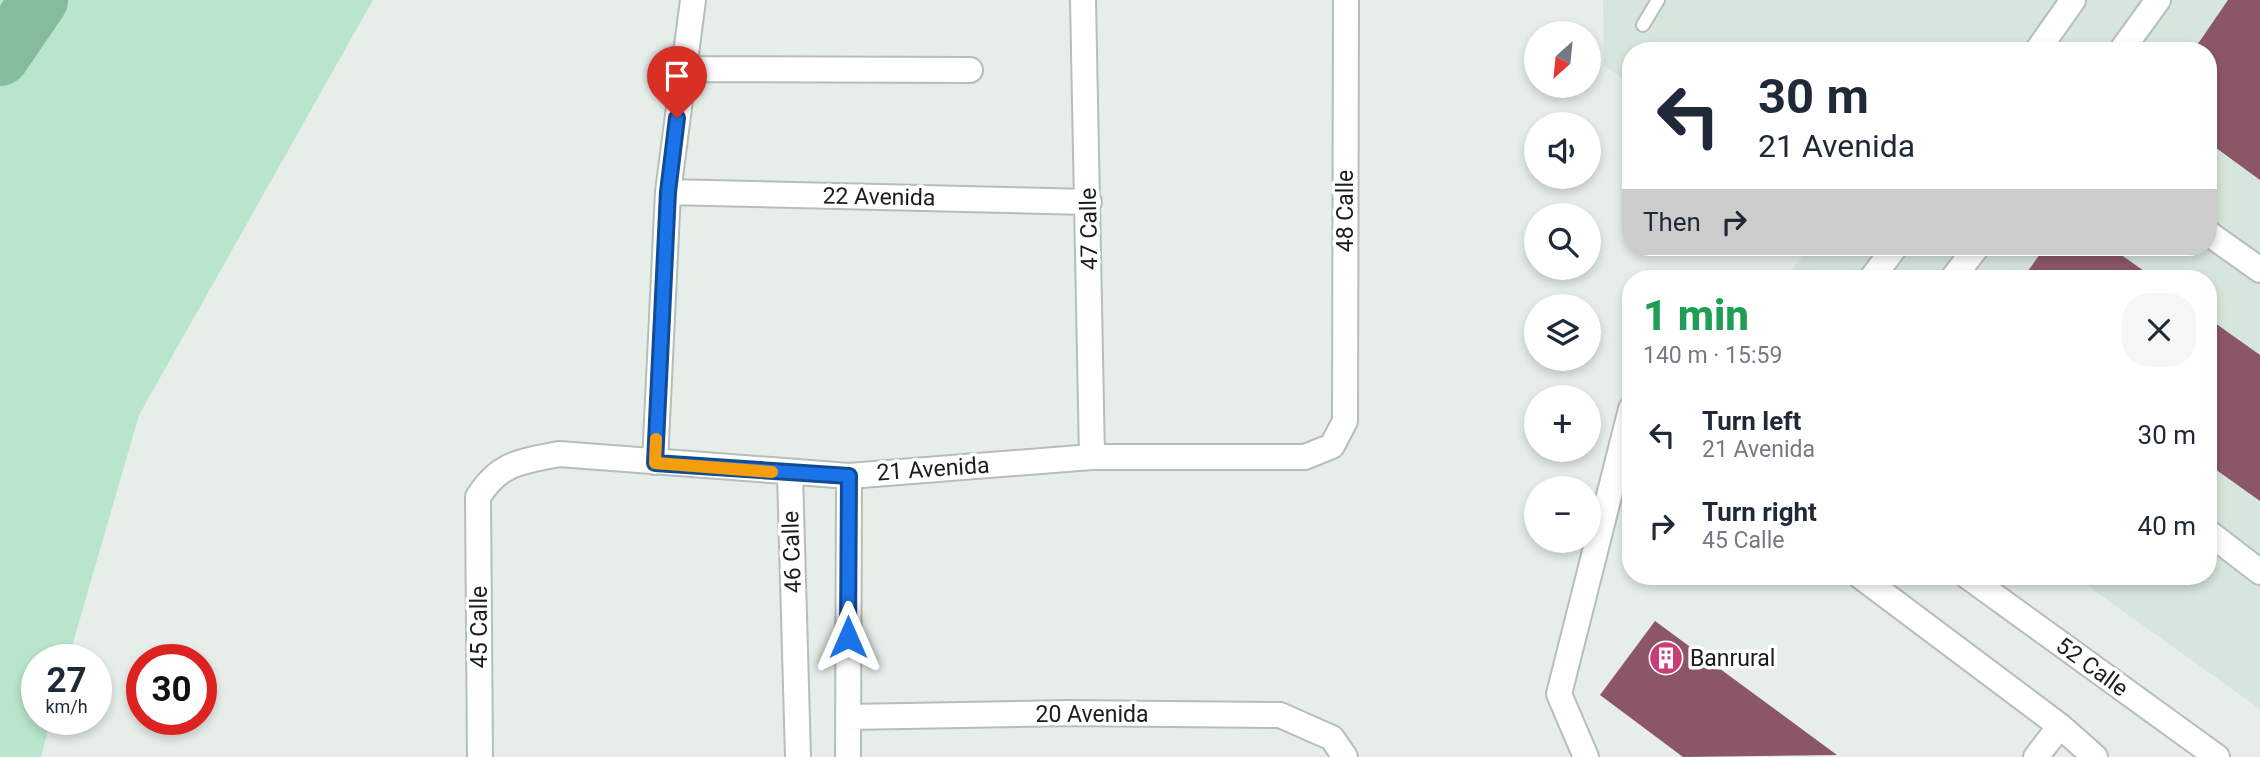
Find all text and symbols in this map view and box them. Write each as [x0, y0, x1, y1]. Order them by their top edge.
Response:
north arrow [1524, 21, 1601, 98]
map controls [1524, 21, 1601, 553]
pin [647, 46, 707, 118]
icon: arrive [658, 57, 696, 95]
text: 30 m [1758, 68, 1869, 125]
icon: left [1643, 70, 1734, 161]
button: sound [1524, 112, 1601, 189]
text: 21 Avenida [1758, 127, 1915, 165]
street label: 48 Calle [1332, 170, 1359, 252]
street label: 22 Avenida [822, 183, 936, 211]
street label: 47 Calle [1075, 188, 1103, 270]
button: search [1524, 203, 1601, 280]
icon: right [1715, 203, 1753, 241]
text: Then [1643, 207, 1701, 237]
text: 1 min [1643, 291, 1749, 340]
button: close [2122, 293, 2196, 367]
button: layers [1524, 294, 1601, 371]
text: 140 m · 15:59 [1643, 342, 1782, 369]
button: + [1524, 385, 1601, 462]
text: Turn left [1702, 406, 1801, 436]
icon: left [1643, 416, 1681, 454]
text: 30 m [2138, 420, 2196, 450]
text: 21 Avenida [1702, 436, 1815, 463]
street label: 21 Avenida [876, 452, 990, 486]
button: − [1524, 476, 1601, 553]
text: Turn right [1702, 497, 1817, 527]
icon: right [1643, 507, 1681, 545]
street label: 46 Calle [777, 510, 807, 594]
text: 40 m [2138, 511, 2196, 541]
text: 45 Calle [1702, 527, 1784, 554]
street label: 45 Calle [466, 586, 493, 668]
position arrow [811, 600, 885, 674]
street label: 52 Calle [2051, 632, 2133, 702]
building icon: Banrural [1647, 639, 1685, 677]
speed limit sign: 30 [126, 644, 217, 735]
place label: Banrural [1690, 645, 1775, 672]
text: 27 [46, 660, 87, 701]
text: km/h [45, 696, 88, 717]
street label: 20 Avenida [1036, 701, 1148, 728]

